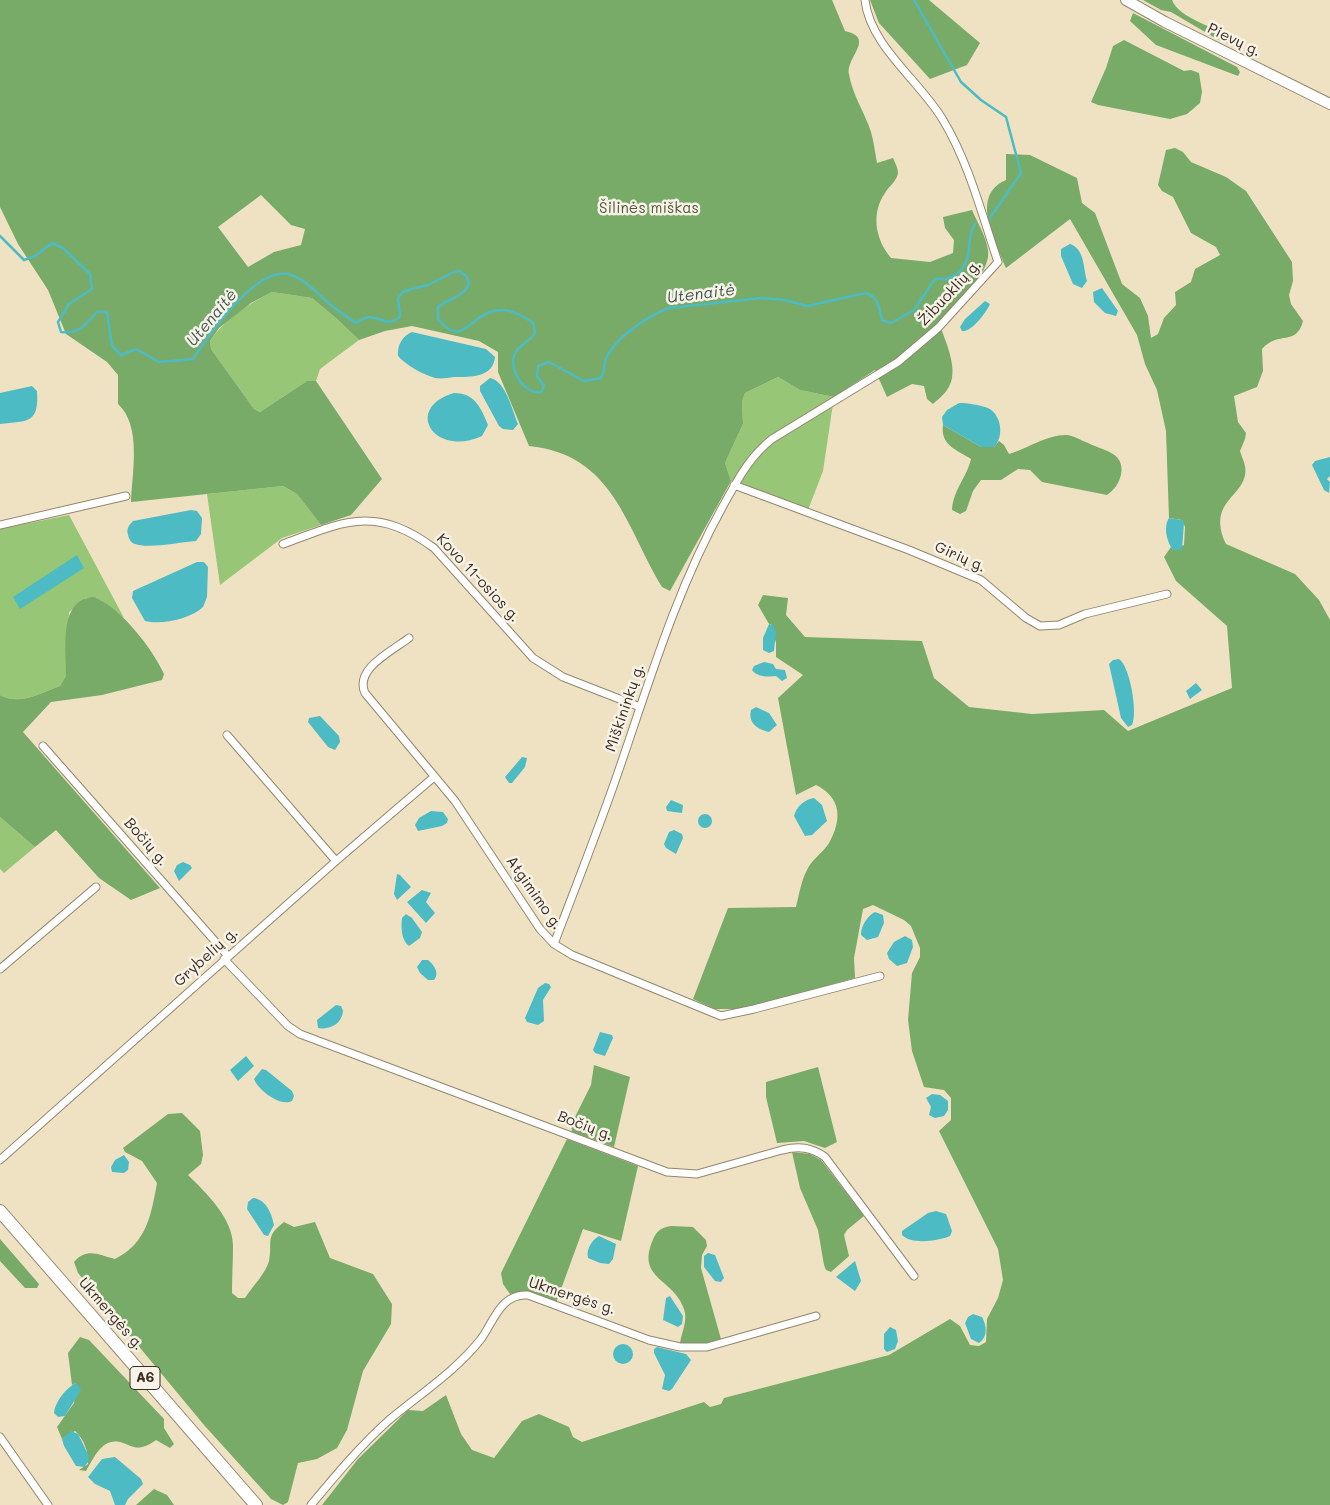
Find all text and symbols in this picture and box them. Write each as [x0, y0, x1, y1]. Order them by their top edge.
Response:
street label: Pievų g. [1204, 19, 1264, 61]
park label: Šilinės miškas [599, 199, 699, 217]
street label: Žibuoklių g. [915, 256, 985, 330]
water label: Utenaitė [666, 280, 736, 308]
water label: Utenaitė [183, 286, 241, 350]
street label: Kovo 11-osios g. [432, 530, 524, 626]
street label: Girių g. [932, 538, 988, 576]
street label: Miškininkų g. [602, 662, 648, 754]
street label: Bočių g. [120, 814, 172, 870]
street label: Atgimimo g. [502, 853, 566, 933]
street label: Grybelių g. [170, 924, 242, 990]
street label: Bočių g. [555, 1107, 615, 1145]
street label: Ukmergės g. [526, 1273, 618, 1319]
street label: Ukmergės g. [75, 1274, 147, 1354]
road number: A6 [130, 1366, 160, 1390]

